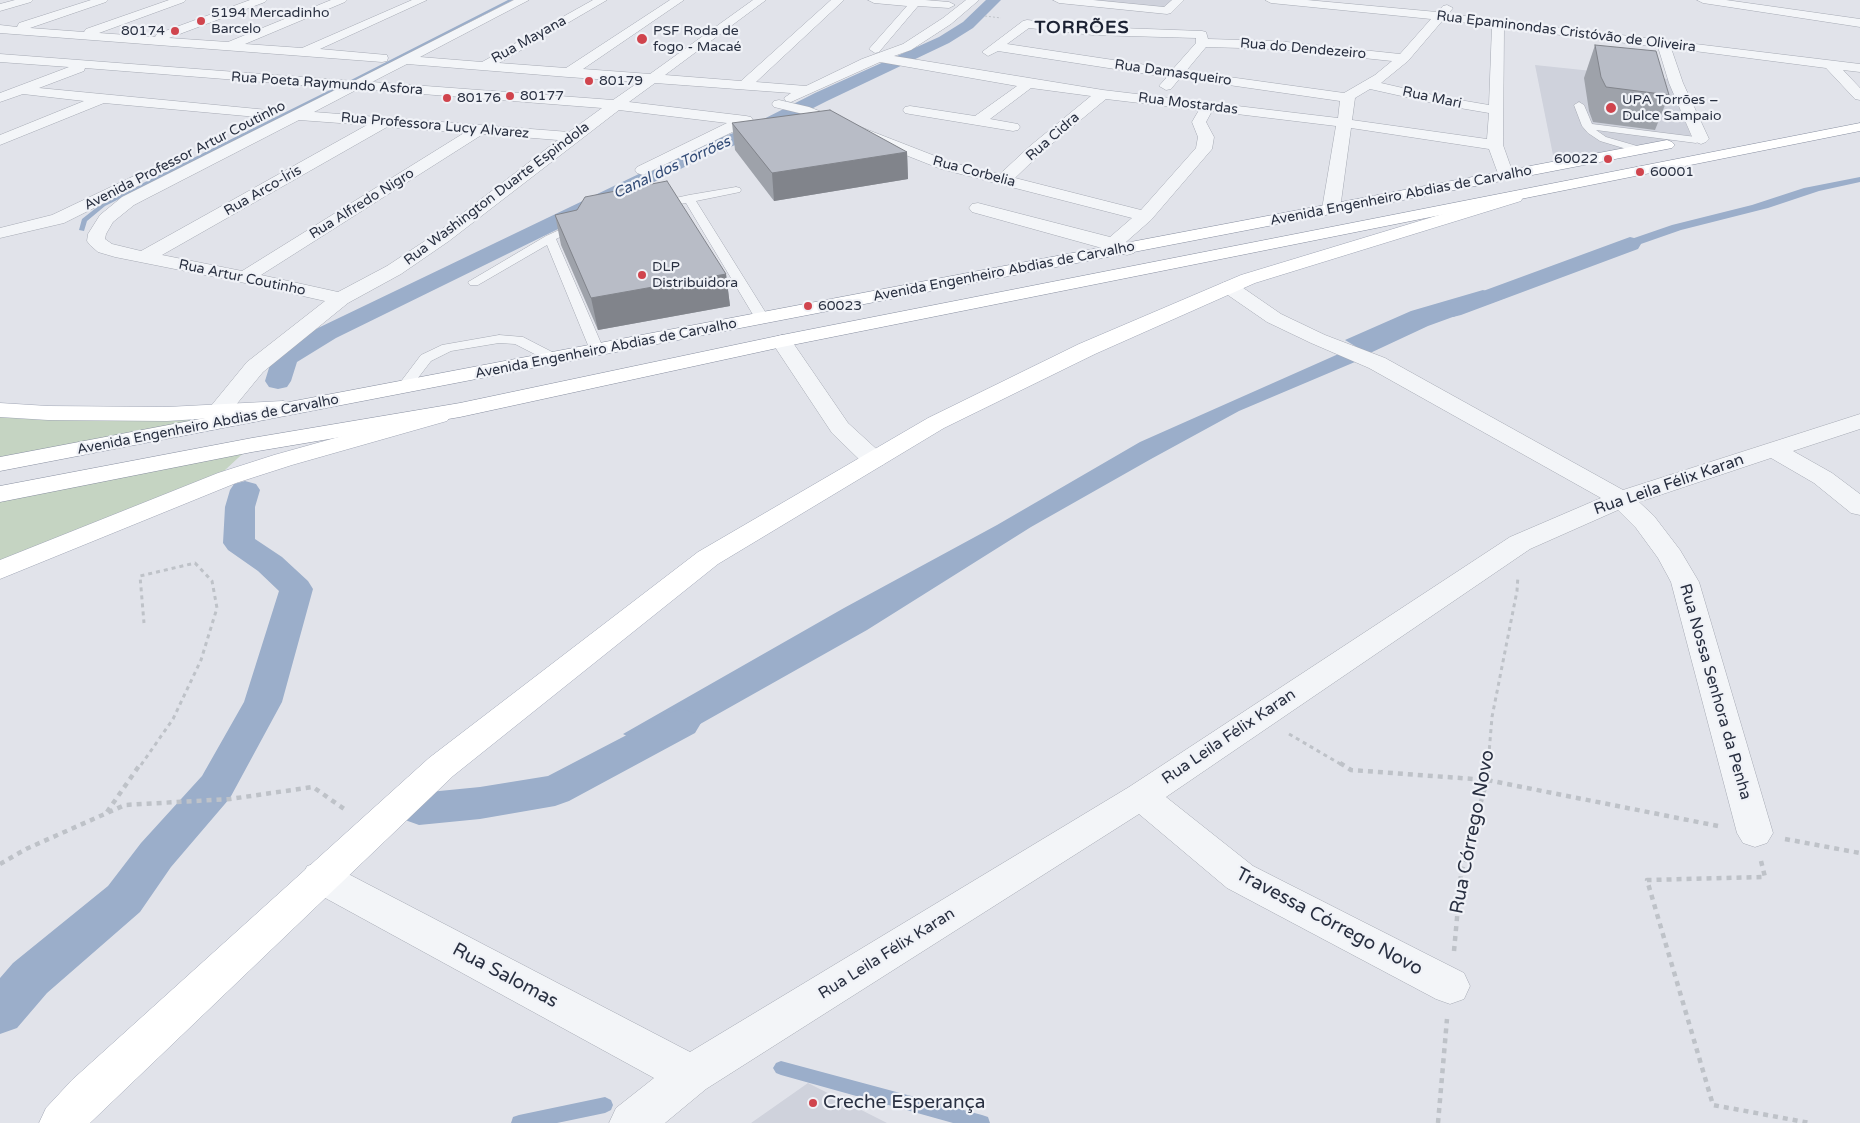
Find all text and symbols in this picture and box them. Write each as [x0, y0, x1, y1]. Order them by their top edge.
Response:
place label: 5194 Mercadinho Barcelo [211, 5, 329, 38]
street label: Rua Epaminondas Cristóvão de Oliveira [1435, 8, 1697, 56]
street label: Rua Mayana [489, 13, 569, 67]
marker: 5194 Mercadinho Barcelo [195, 15, 207, 27]
district label: TORRÕES [1034, 17, 1130, 39]
place label: 80174 [121, 23, 165, 39]
place label: PSF Roda de fogo - Macaé [653, 23, 741, 56]
marker: 80174 [169, 25, 181, 37]
marker: PSF Roda de fogo - Macaé [635, 32, 649, 46]
street label: Rua do Dendezeiro [1239, 35, 1367, 63]
street label: Rua Damasqueiro [1113, 56, 1233, 90]
street label: Rua Poeta Raymundo Asfora [230, 69, 424, 99]
place label: 80179 [599, 73, 643, 89]
marker: 80179 [583, 75, 595, 87]
street label: Rua Mari [1401, 84, 1463, 112]
place label: 80177 [520, 88, 564, 104]
place label: 80176 [457, 90, 501, 106]
marker: 80177 [504, 90, 516, 102]
street label: Rua Mostardas [1137, 90, 1239, 118]
marker: 80176 [441, 92, 453, 104]
place label: UPA Torrões – Dulce Sampaio [1622, 92, 1721, 124]
street label: Avenida Professor Artur Coutinho [81, 98, 289, 214]
marker: UPA Torrões – Dulce Sampaio [1604, 101, 1618, 115]
street label: Rua Professora Lucy Alvarez [340, 109, 530, 143]
street label: Rua Cidra [1023, 109, 1083, 165]
street label: Rua Washington Duarte Espindola [401, 119, 593, 269]
water label: Canal dos Torrões [611, 133, 733, 203]
place label: 60022 [1554, 151, 1598, 167]
street label: Rua Corbelia [931, 153, 1017, 191]
marker: 60022 [1602, 153, 1614, 165]
street label: Rua Arco-Íris [221, 162, 305, 220]
street label: Avenida Engenheiro Abdias de Carvalho [1269, 162, 1533, 230]
place label: 60001 [1650, 164, 1694, 180]
street label: Rua Alfredo Nigro [307, 165, 417, 243]
marker: 60001 [1634, 166, 1646, 178]
street label: Avenida Engenheiro Abdias de Carvalho [872, 238, 1136, 306]
street label: Rua Artur Coutinho [177, 256, 307, 300]
place label: DLP Distribuidora [652, 259, 738, 292]
marker: DLP Distribuidora [636, 269, 648, 281]
place label: 60023 [818, 298, 862, 314]
marker: 60023 [802, 300, 814, 312]
street label: Avenida Engenheiro Abdias de Carvalho [474, 315, 738, 383]
street label: Avenida Engenheiro Abdias de Carvalho [76, 391, 340, 459]
street label: Rua Leila Félix Karan [1592, 450, 1746, 520]
street label: Rua Nossa Senhora da Penha [1675, 582, 1755, 802]
street label: Rua Leila Félix Karan [1158, 685, 1300, 789]
street label: Rua Córrego Novo [1446, 748, 1500, 916]
street label: Travessa Córrego Novo [1232, 863, 1426, 981]
street label: Rua Leila Félix Karan [815, 904, 959, 1004]
street label: Rua Salomas [448, 939, 562, 1013]
place label: Creche Esperança [823, 1092, 985, 1114]
marker: Creche Esperança [807, 1097, 819, 1109]

